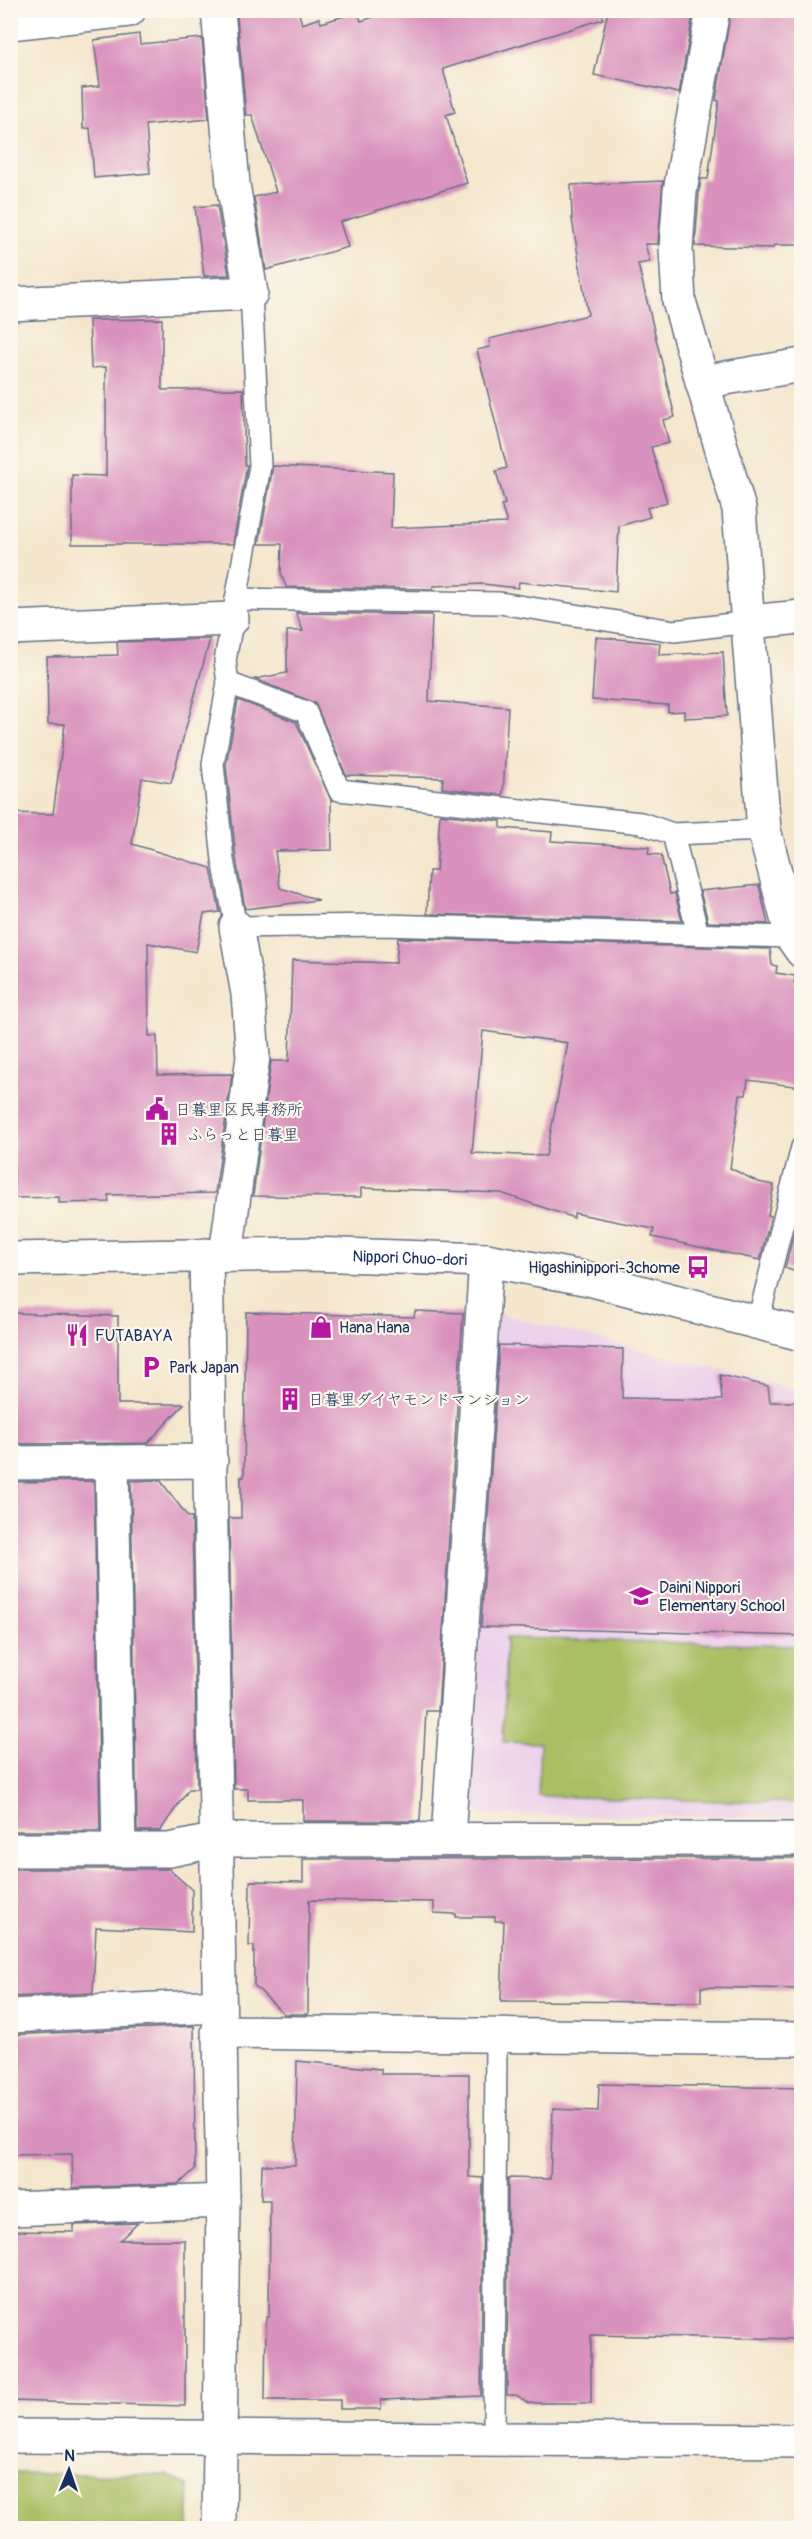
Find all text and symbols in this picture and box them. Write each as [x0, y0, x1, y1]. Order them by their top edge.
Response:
public building icon: 日暮里区民事務所 [144, 1096, 170, 1122]
place label: 日暮里区民事務所 [175, 1100, 303, 1120]
building icon: ふらっと日暮里 [156, 1121, 182, 1147]
place label: ふらっと日暮里 [187, 1125, 299, 1145]
street label: Nippori Chuo-dori [352, 1246, 468, 1270]
bus stop icon: Higashinippori-3chome [685, 1254, 711, 1280]
place label: Higashinippori-3chome [528, 1258, 680, 1278]
shop icon: Hana Hana [308, 1314, 334, 1340]
place label: Hana Hana [339, 1318, 410, 1338]
restaurant icon: FUTABAYA [64, 1322, 90, 1348]
place label: FUTABAYA [95, 1326, 173, 1346]
parking icon: Park Japan [138, 1354, 164, 1380]
place label: Park Japan [169, 1358, 239, 1378]
building icon: 日暮里ダイヤモンドマンション [277, 1386, 303, 1412]
place label: 日暮里ダイヤモンドマンション [308, 1390, 530, 1410]
place label: Daini Nippori Elementary School [659, 1578, 785, 1616]
school or university icon: Daini Nippori Elementary School [628, 1583, 654, 1609]
north arrow [39, 2440, 99, 2500]
text: N [64, 2446, 75, 2466]

